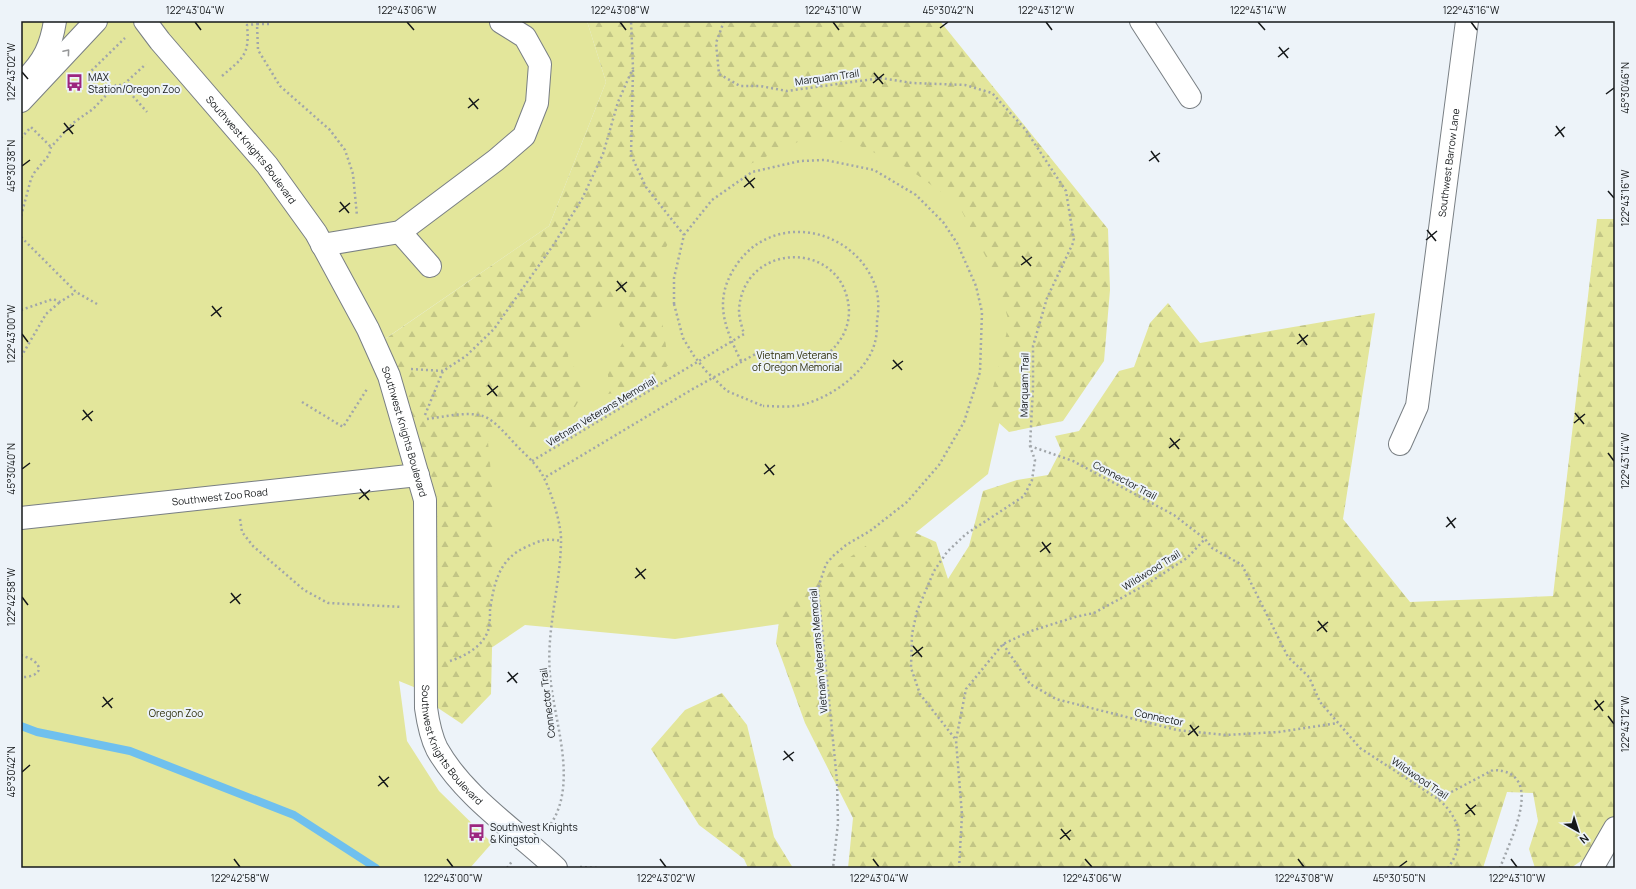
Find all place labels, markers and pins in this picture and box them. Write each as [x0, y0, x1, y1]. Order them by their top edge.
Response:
place label: MAX Station/Oregon Zoo [88, 70, 180, 96]
bus stop icon: MAX Station/Oregon Zoo [65, 73, 85, 93]
place label: Southwest Knights & Kingston [490, 820, 578, 846]
bus stop icon: Southwest Knights & Kingston [467, 823, 487, 843]

